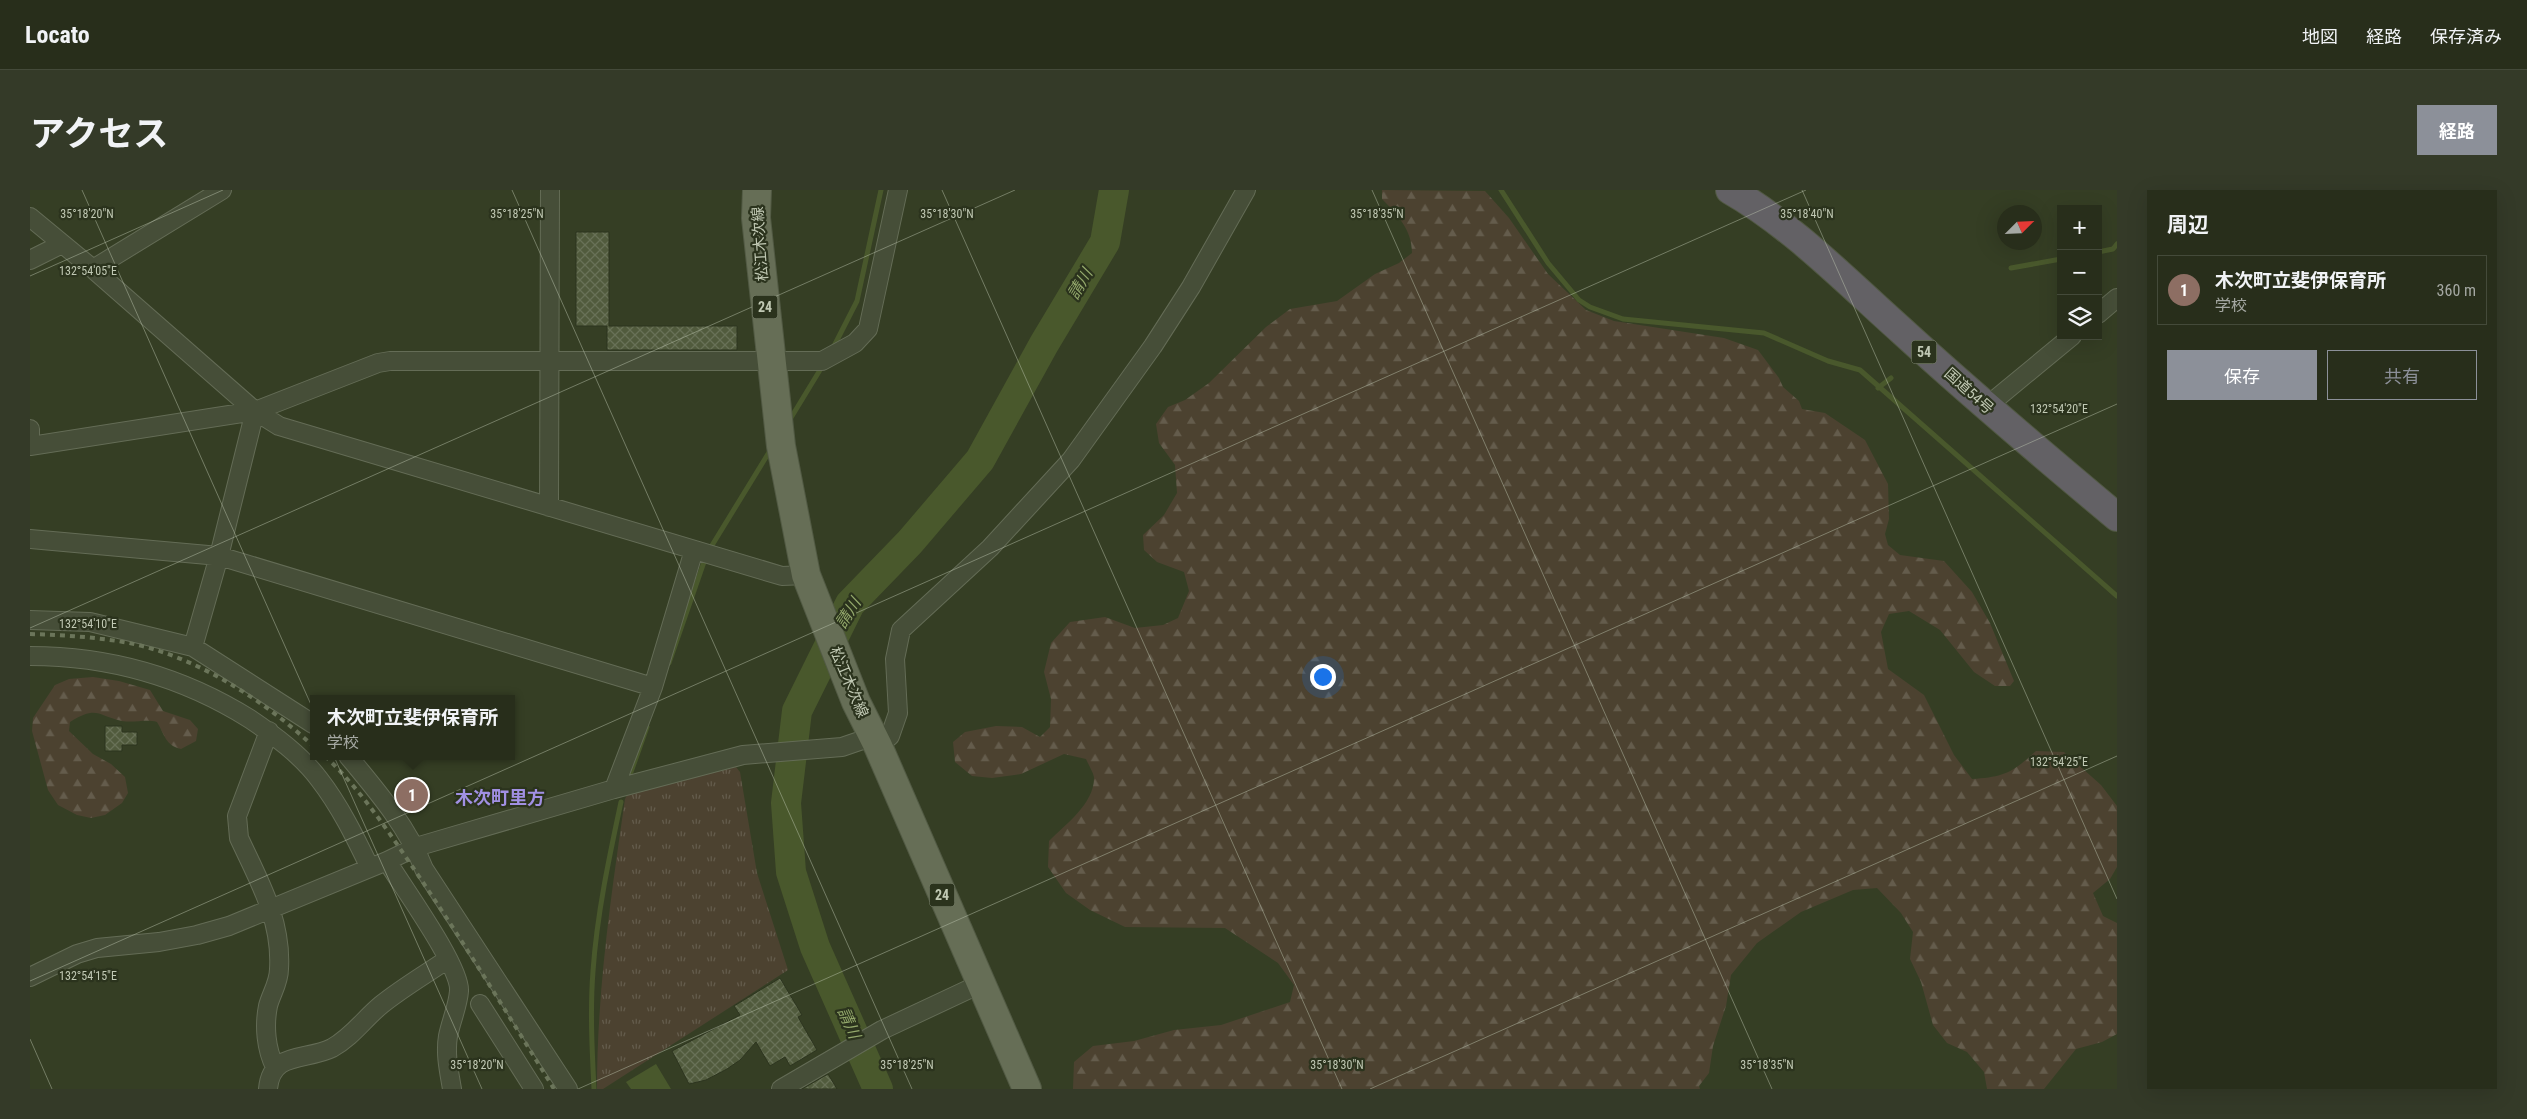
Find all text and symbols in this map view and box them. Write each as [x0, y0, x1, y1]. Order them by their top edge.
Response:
text: Locato [25, 21, 90, 49]
text: 地図 [2302, 26, 2338, 47]
text: 経路 [2366, 26, 2402, 47]
text: 保存済み [2430, 26, 2502, 47]
button: 経路 [2417, 105, 2497, 155]
text: アクセス [30, 114, 168, 155]
north arrow [1997, 205, 2042, 250]
map controls [2057, 205, 2102, 340]
button: + [2057, 205, 2102, 250]
street label: 松江木次線 [748, 206, 772, 282]
text: 35°18'20"N [60, 207, 114, 221]
text: 35°18'25"N [490, 207, 544, 221]
text: 35°18'30"N [920, 207, 974, 221]
text: 35°18'35"N [1350, 207, 1404, 221]
text: 35°18'40"N [1780, 207, 1834, 221]
text: 周辺 [2167, 213, 2209, 237]
button: − [2057, 250, 2102, 295]
text: 132°54'05"E [59, 264, 117, 278]
water label: 請川 [1064, 264, 1097, 303]
text: 木次町立斐伊保育所 [2215, 269, 2386, 292]
text: 1 [2180, 281, 2188, 300]
text: 360 m [2437, 281, 2476, 300]
road number: 24 [752, 295, 778, 318]
button: layers [2057, 295, 2102, 340]
text: 学校 [2215, 296, 2247, 315]
road number: 54 [1912, 340, 1936, 363]
button: 保存 [2167, 350, 2317, 400]
button: 共有 [2327, 350, 2477, 400]
street label: 国道54号 [1941, 364, 1997, 418]
text: 132°54'20"E [2030, 402, 2088, 416]
water label: 請川 [831, 593, 866, 632]
text: 132°54'10"E [59, 617, 117, 631]
street label: 松江木次線 [826, 644, 872, 720]
your location [1310, 664, 1336, 690]
popup [310, 695, 515, 760]
text: 木次町立斐伊保育所 [327, 706, 498, 729]
text: 学校 [327, 733, 359, 752]
text: 132°54'25"E [2030, 755, 2088, 769]
pin: 1 [396, 776, 428, 814]
district label: 木次町里方 [455, 787, 545, 808]
road number: 24 [930, 884, 954, 906]
text: 132°54'15"E [59, 969, 117, 983]
water label: 請川 [834, 1005, 865, 1043]
text: 35°18'20"N [450, 1058, 504, 1072]
text: 35°18'25"N [880, 1058, 934, 1072]
text: 35°18'30"N [1310, 1058, 1364, 1072]
text: 35°18'35"N [1740, 1058, 1794, 1072]

